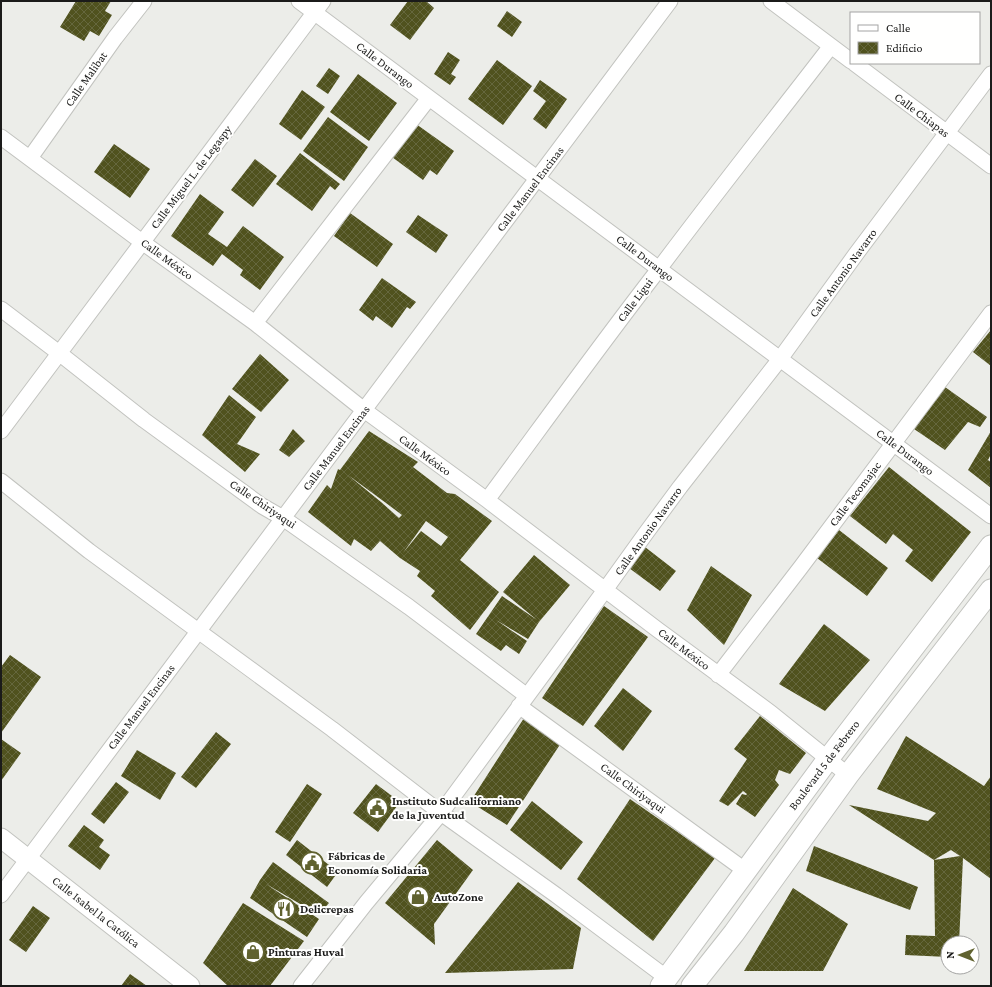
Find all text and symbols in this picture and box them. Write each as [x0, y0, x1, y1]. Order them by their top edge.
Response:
legend [850, 12, 980, 64]
text: Calle [886, 21, 910, 35]
street label: Calle Durango [353, 39, 417, 91]
text: Edificio [886, 41, 923, 55]
street label: Calle Malibat [62, 48, 111, 109]
street label: Calle Chiapas [892, 90, 952, 140]
street label: Calle Miguel L. de Legaspy [147, 122, 235, 232]
street label: Calle Manuel Encinas [493, 143, 567, 234]
street label: Calle Antonio Navarro [806, 226, 880, 320]
street label: Calle Durango [613, 232, 677, 284]
street label: Calle México [138, 235, 196, 283]
street label: Calle Ligui [614, 275, 656, 325]
street label: Calle Manuel Encinas [299, 402, 373, 493]
street label: Calle Durango [873, 426, 937, 478]
street label: Calle México [396, 431, 454, 479]
street label: Calle Tecomajac [826, 459, 884, 529]
street label: Calle Chiriyaqui [227, 477, 299, 531]
street label: Calle Antonio Navarro [611, 484, 685, 578]
street label: Calle México [655, 625, 713, 673]
street label: Calle Manuel Encinas [104, 661, 178, 752]
street label: Boulevard 5 de Febrero [786, 717, 862, 813]
street label: Calle Chiriyaqui [598, 760, 668, 816]
place label: Instituto Sudcaliforniano de la Juventud [392, 794, 521, 822]
public building icon: Instituto Sudcaliforniano de la Juventud [364, 795, 390, 821]
place label: Fábricas de Economía Solidaria [328, 849, 427, 877]
public building icon: Fábricas de Economía Solidaria [299, 850, 325, 876]
street label: Calle Isabel la Católica [49, 873, 143, 951]
shop icon: AutoZone [405, 884, 431, 910]
place label: AutoZone [433, 890, 484, 904]
restaurant icon: Delicrepas [271, 896, 297, 922]
place label: Delicrepas [300, 902, 354, 916]
north arrow [940, 935, 980, 975]
shop icon: Pinturas Huval [240, 939, 266, 965]
place label: Pinturas Huval [268, 945, 344, 959]
text: N [944, 951, 956, 959]

